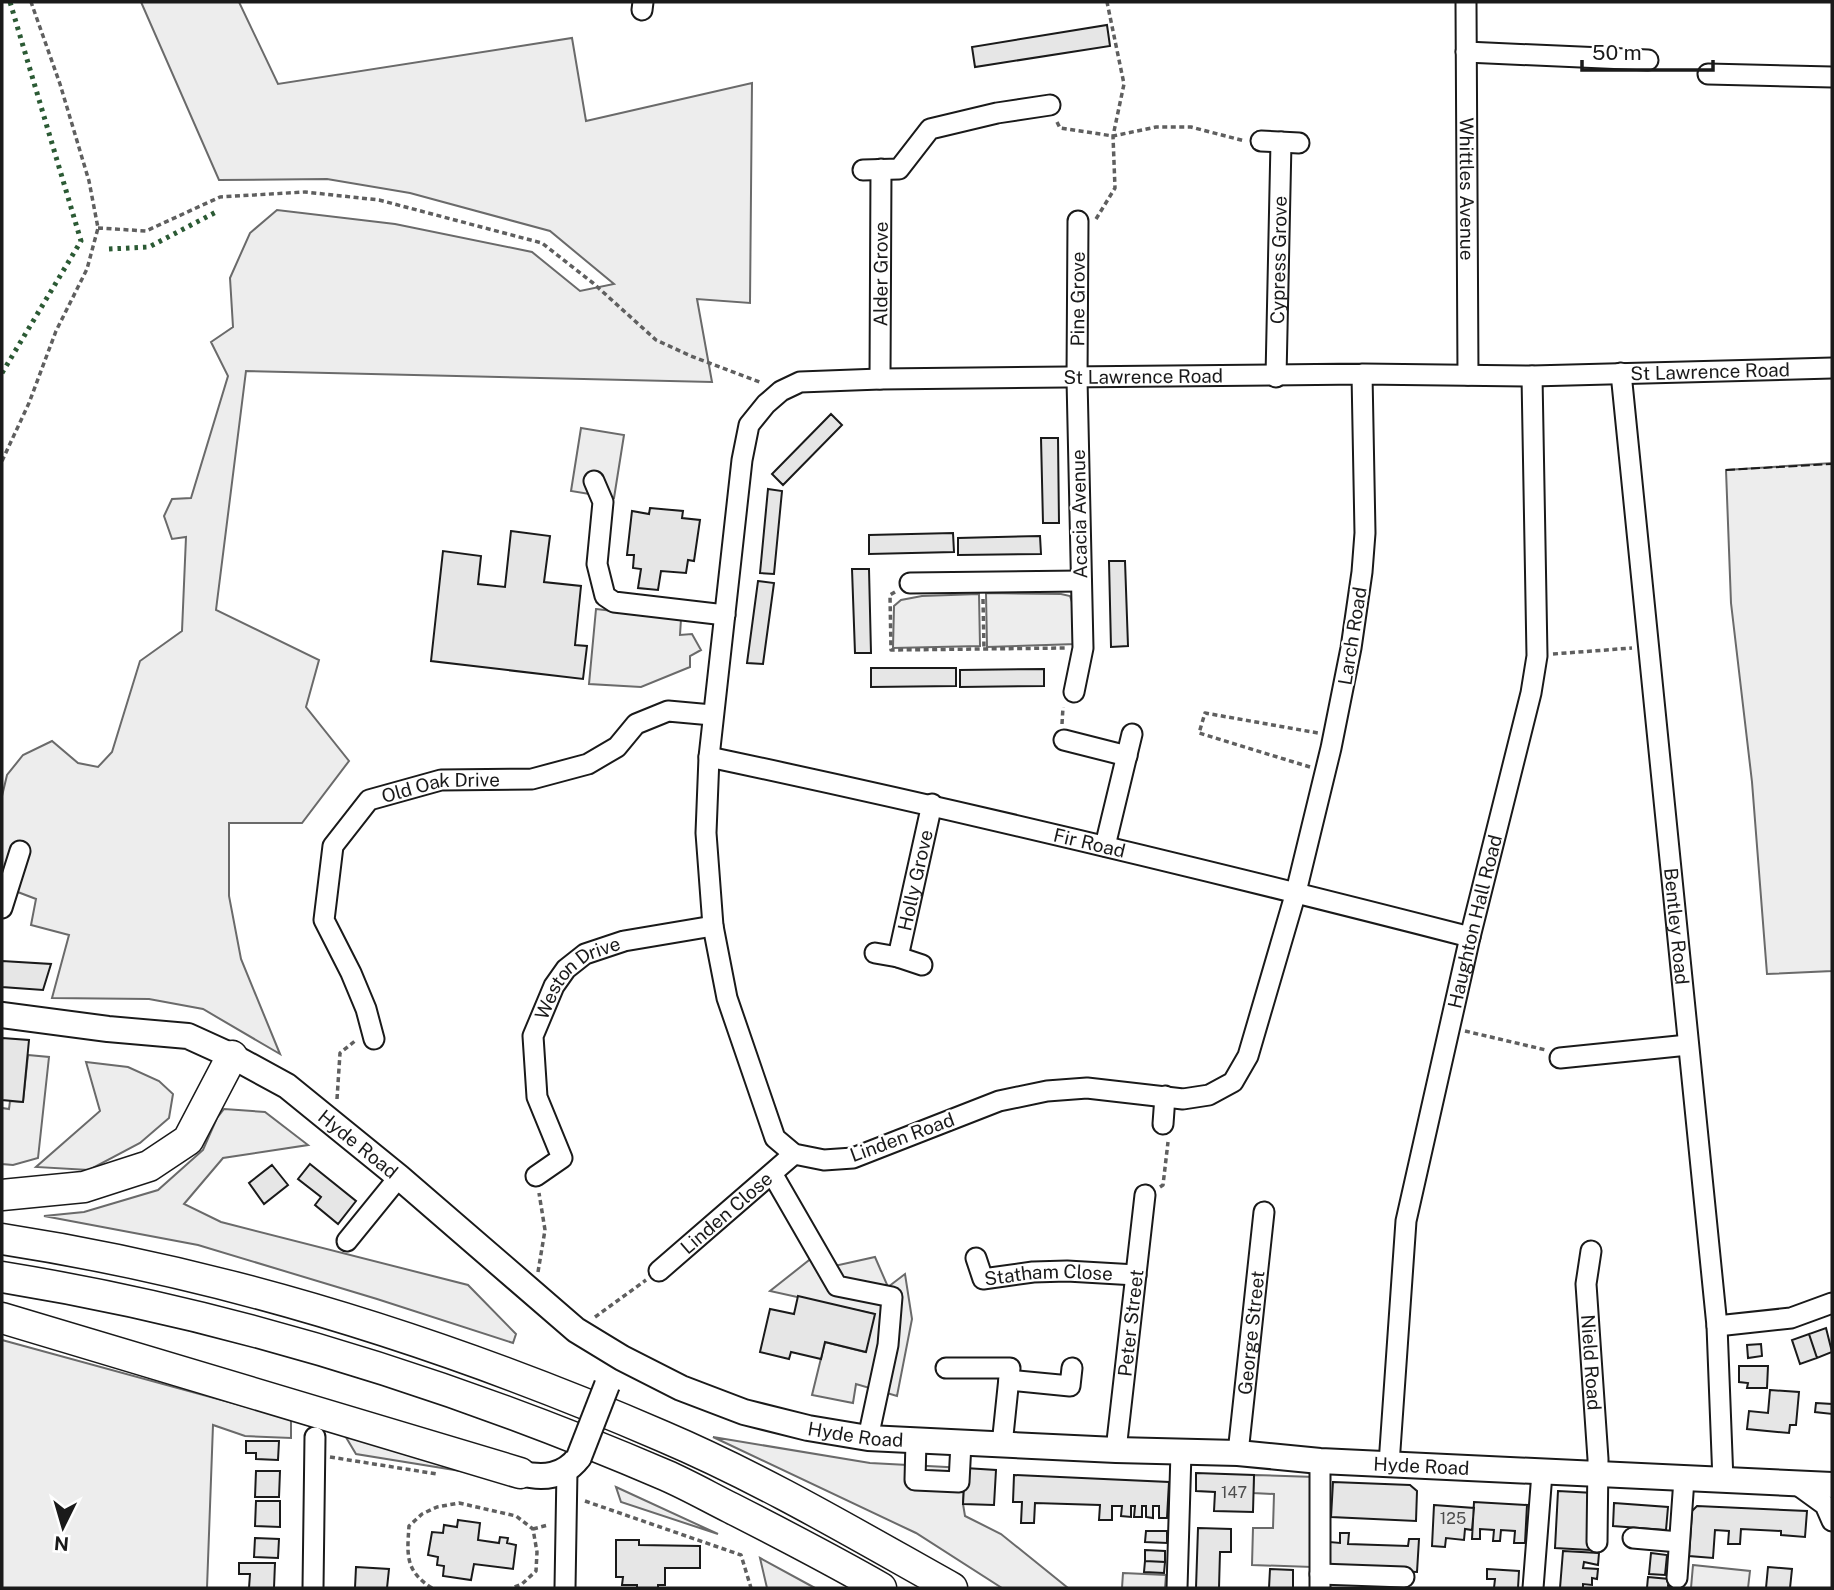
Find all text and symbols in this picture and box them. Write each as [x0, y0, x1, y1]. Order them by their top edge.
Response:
scale bar [1582, 28, 1713, 72]
text: 50 m [1592, 40, 1642, 65]
street label: Whittles Avenue [1456, 117, 1478, 261]
street label: Cypress Grove [1266, 196, 1291, 324]
street label: Alder Grove [869, 221, 892, 327]
street label: Pine Grove [1066, 251, 1089, 347]
street label: St Lawrence Road [1630, 358, 1790, 384]
street label: St Lawrence Road [1063, 364, 1223, 388]
street label: Acacia Avenue [1067, 449, 1091, 579]
street label: Larch Road [1333, 585, 1371, 687]
street label: Old Oak Drive [379, 768, 500, 807]
street label: Fir Road [1051, 824, 1128, 862]
street label: Holly Grove [893, 828, 937, 933]
street label: Haughton Hall Road [1443, 832, 1506, 1010]
street label: Bentley Road [1660, 867, 1694, 986]
street label: Weston Drive [530, 932, 623, 1023]
street label: Hyde Road [314, 1105, 403, 1183]
street label: Linden Road [847, 1108, 957, 1166]
street label: Linden Close [676, 1167, 777, 1258]
street label: Statham Close [983, 1260, 1114, 1290]
street label: Peter Street [1113, 1268, 1147, 1378]
street label: George Street [1233, 1269, 1269, 1396]
street label: Nield Road [1577, 1314, 1606, 1411]
street label: Hyde Road [806, 1417, 904, 1451]
street label: Hyde Road [1373, 1453, 1470, 1479]
house number: 147 [1221, 1483, 1247, 1502]
north arrow [28, 1492, 98, 1562]
house number: 125 [1440, 1509, 1466, 1528]
text: N [53, 1532, 70, 1556]

